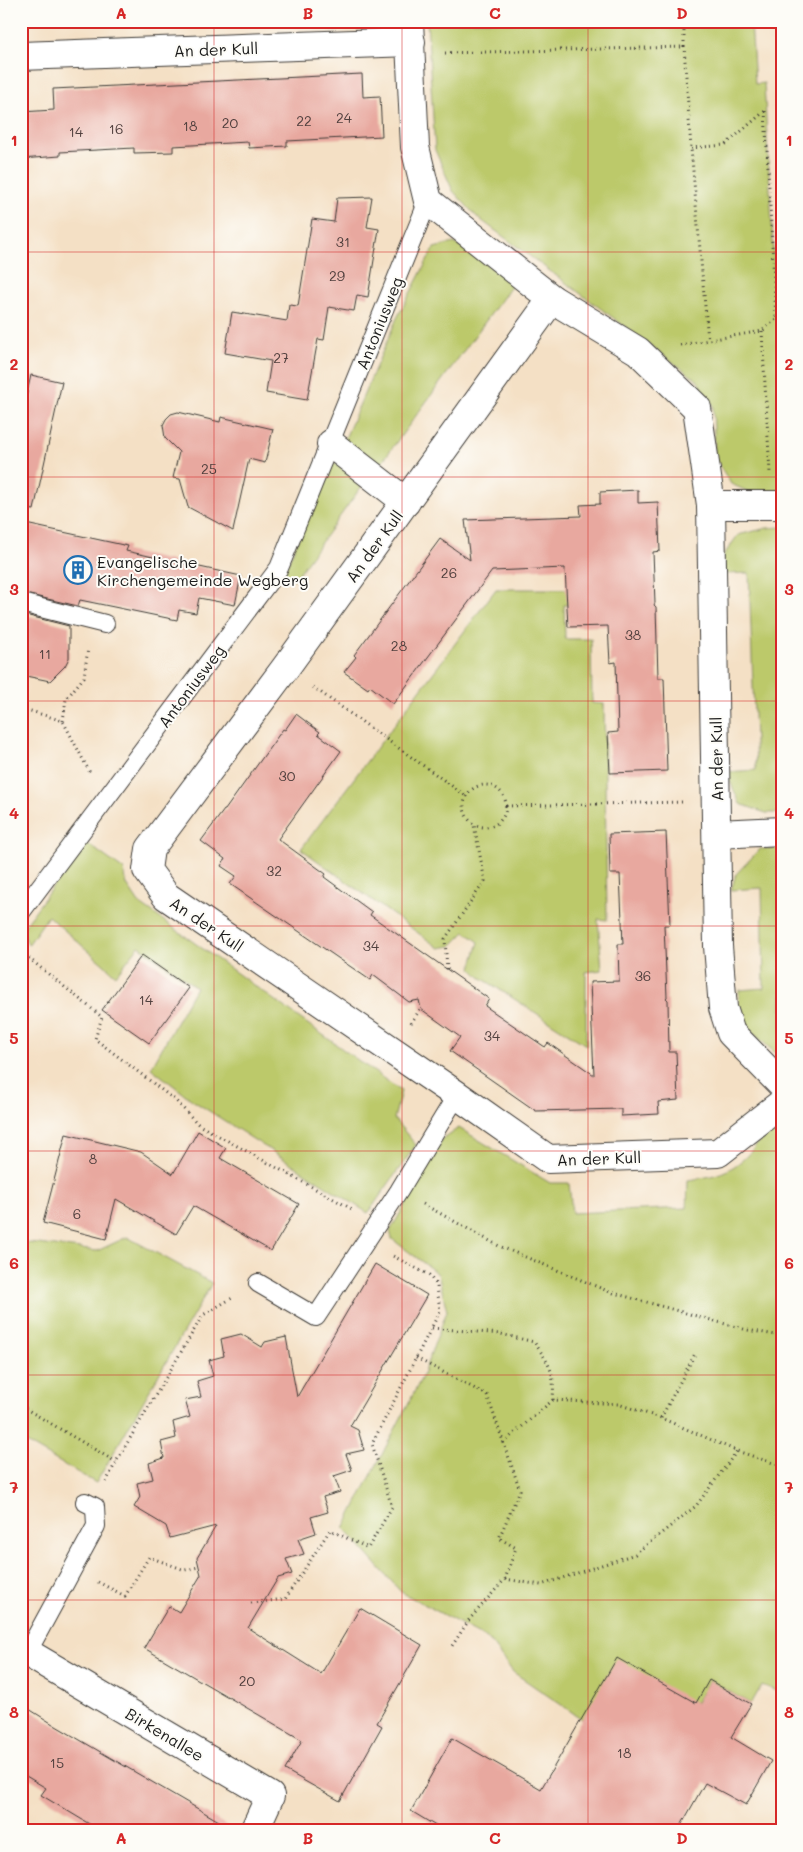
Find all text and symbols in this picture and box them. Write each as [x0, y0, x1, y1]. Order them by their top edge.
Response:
text: A [115, 2, 127, 23]
text: B [303, 2, 313, 23]
text: C [489, 2, 501, 23]
text: D [676, 2, 688, 23]
street label: An der Kull [173, 37, 259, 61]
house number: 24 [336, 108, 353, 127]
house number: 22 [296, 111, 312, 130]
house number: 20 [222, 113, 239, 132]
house number: 18 [183, 116, 197, 135]
house number: 16 [109, 119, 123, 138]
house number: 14 [69, 122, 84, 141]
text: 1 [10, 129, 18, 150]
text: 1 [785, 129, 793, 150]
house number: 31 [336, 232, 350, 251]
house number: 29 [329, 266, 345, 285]
street label: Antoniusweg [351, 273, 407, 373]
house number: 27 [273, 348, 289, 367]
text: 2 [10, 353, 19, 374]
text: 2 [785, 353, 794, 374]
house number: 25 [201, 459, 217, 478]
street label: An der Kull [341, 506, 407, 586]
place label: Evangelische Kirchengemeinde Wegberg [97, 551, 308, 590]
building icon: Evangelische Kirchengemeinde Wegberg [63, 555, 93, 585]
house number: 26 [441, 563, 457, 582]
text: 3 [9, 578, 19, 599]
text: 3 [784, 578, 794, 599]
house number: 38 [625, 625, 641, 644]
house number: 28 [391, 636, 407, 655]
street label: Antoniusweg [153, 640, 229, 732]
house number: 11 [39, 644, 51, 663]
street label: An der Kull [705, 716, 727, 802]
house number: 30 [279, 766, 296, 785]
text: 4 [9, 802, 19, 823]
text: 4 [784, 802, 794, 823]
house number: 32 [266, 861, 282, 880]
street label: An der Kull [166, 892, 248, 956]
house number: 34 [363, 936, 380, 955]
house number: 36 [635, 966, 651, 985]
house number: 14 [139, 990, 154, 1009]
house number: 34 [484, 1026, 501, 1045]
text: 5 [9, 1027, 19, 1048]
text: 5 [784, 1027, 794, 1048]
street label: An der Kull [556, 1146, 642, 1170]
house number: 8 [89, 1149, 97, 1168]
house number: 6 [73, 1204, 81, 1223]
text: 6 [9, 1252, 19, 1273]
text: 6 [784, 1252, 794, 1273]
text: 7 [10, 1476, 19, 1497]
text: 7 [785, 1476, 794, 1497]
house number: 20 [239, 1671, 256, 1690]
text: 8 [9, 1701, 19, 1722]
text: 8 [784, 1701, 794, 1722]
street label: Birkenallee [122, 1702, 208, 1766]
house number: 18 [617, 1743, 631, 1762]
house number: 15 [50, 1753, 64, 1772]
text: A [115, 1827, 127, 1848]
text: B [303, 1827, 313, 1848]
text: C [489, 1827, 501, 1848]
text: D [676, 1827, 688, 1848]

